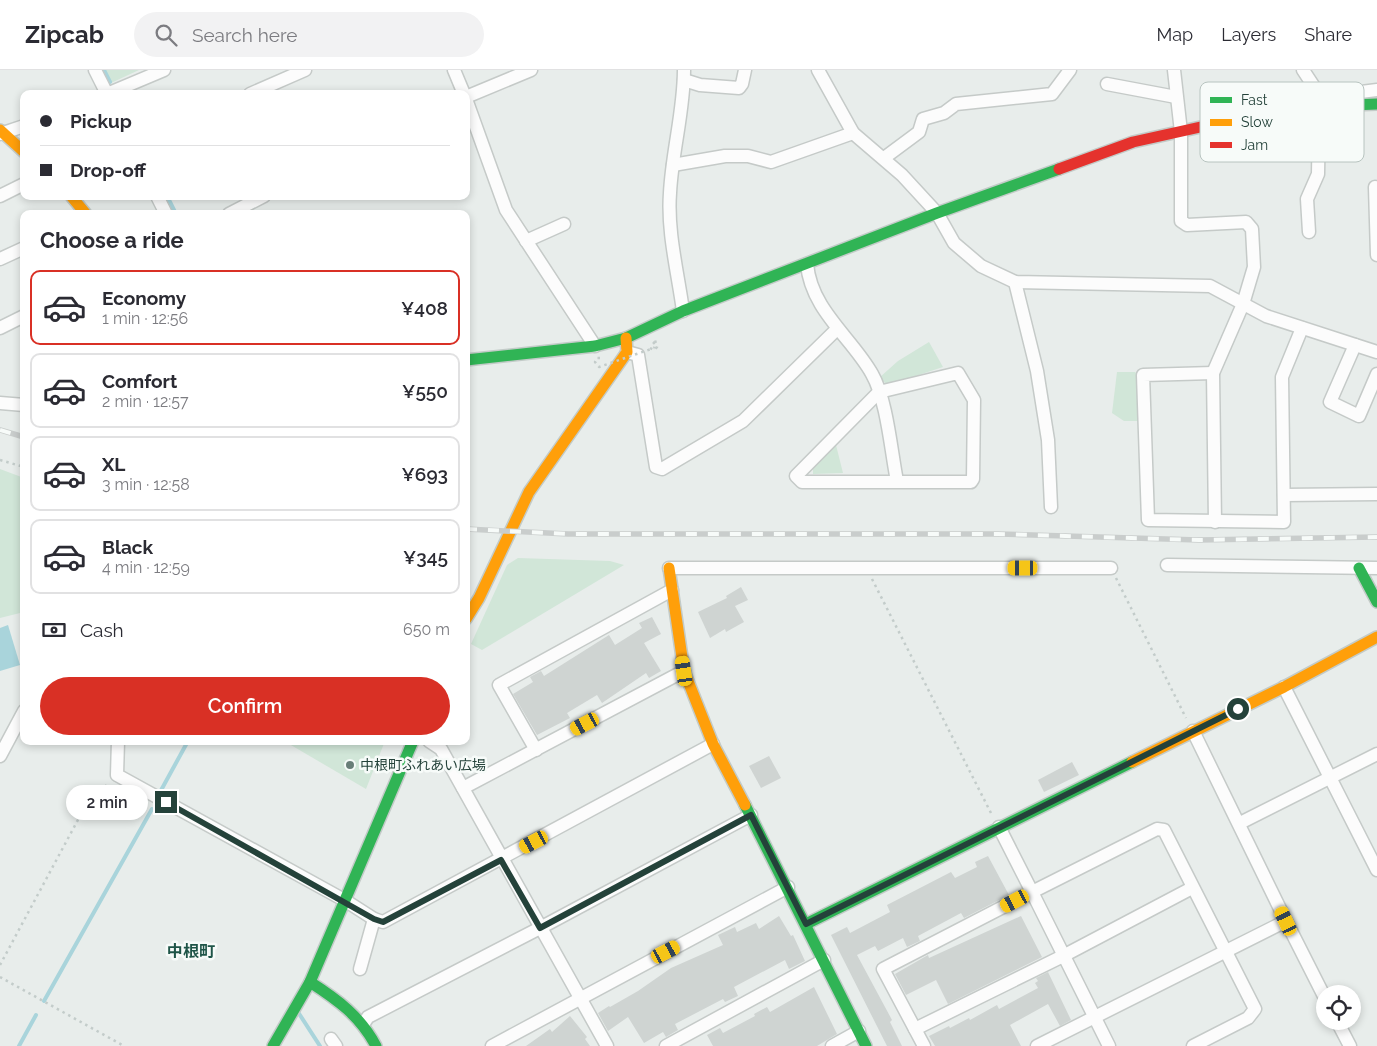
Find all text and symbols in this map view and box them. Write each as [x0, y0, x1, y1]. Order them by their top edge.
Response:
search box [134, 12, 484, 57]
text: Zipcab [25, 20, 104, 49]
icon: search [152, 21, 180, 49]
text: Search here [192, 24, 297, 46]
text: Map [1157, 24, 1193, 45]
text: Layers [1221, 24, 1276, 45]
text: Share [1304, 24, 1352, 45]
legend [1200, 82, 1364, 162]
text: Fast [1241, 92, 1268, 108]
text: Pickup [70, 110, 132, 132]
text: Slow [1241, 114, 1273, 130]
text: Jam [1241, 137, 1268, 153]
text: Drop-off [70, 159, 146, 181]
text: Choose a ride [40, 227, 184, 253]
icon: car [42, 285, 87, 330]
text: Economy [102, 287, 186, 309]
text: ¥408 [401, 297, 448, 319]
text: 1 min · 12:56 [102, 309, 188, 328]
icon: car [42, 368, 87, 413]
text: Comfort [102, 370, 177, 392]
text: ¥550 [402, 380, 448, 402]
text: 2 min · 12:57 [102, 392, 189, 411]
icon: car [42, 451, 87, 496]
text: XL [102, 453, 125, 475]
text: ¥693 [402, 463, 448, 485]
text: 3 min · 12:58 [102, 475, 190, 494]
icon: car [42, 534, 87, 579]
text: Black [102, 536, 153, 558]
text: ¥345 [403, 546, 448, 568]
text: 4 min · 12:59 [102, 558, 190, 577]
car [1008, 561, 1038, 576]
icon: cash [40, 616, 68, 644]
text: Cash [80, 619, 124, 641]
text: 650 m [403, 620, 450, 639]
car [674, 655, 693, 687]
button: Confirm [40, 677, 450, 735]
route start [1227, 698, 1249, 720]
car [568, 710, 601, 738]
place label: 中根町ふれあい広場 [360, 757, 486, 773]
marker: 中根町ふれあい広場 [344, 759, 356, 771]
callout: 2 min [66, 784, 148, 820]
route end [155, 791, 177, 813]
text: 2 min [87, 793, 128, 812]
car [517, 828, 550, 856]
car [998, 888, 1031, 914]
car [1272, 904, 1299, 938]
car [649, 938, 682, 966]
district label: 中根町 [167, 942, 215, 961]
map controls [1316, 985, 1361, 1030]
button: locate [1316, 985, 1361, 1030]

